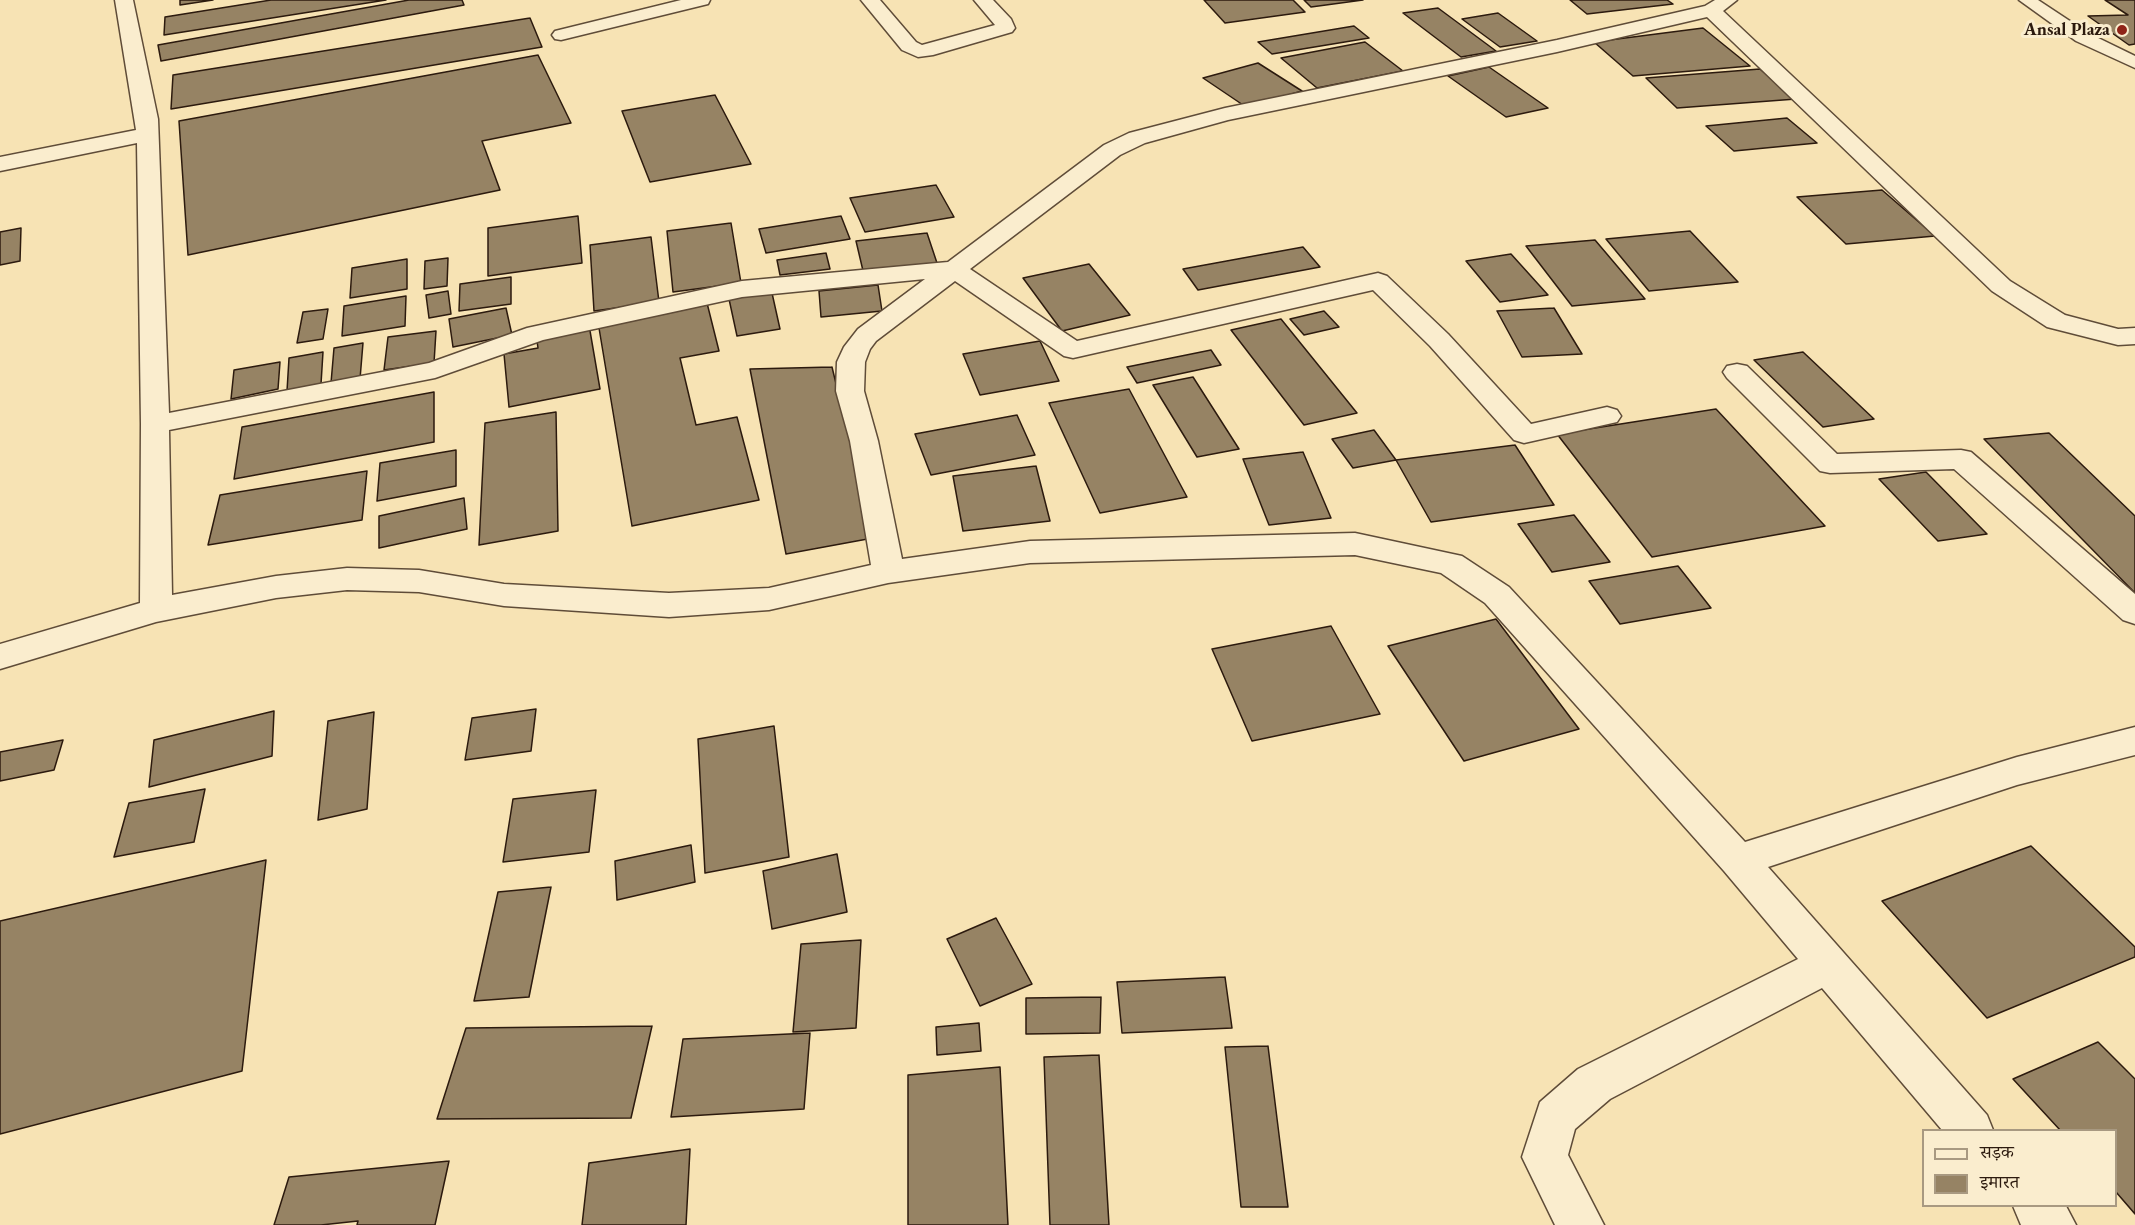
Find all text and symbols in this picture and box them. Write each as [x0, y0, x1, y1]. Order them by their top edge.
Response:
place label: Ansal Plaza [2024, 19, 2110, 41]
marker: Ansal Plaza [2115, 23, 2129, 37]
legend [1922, 1129, 2117, 1207]
text: सड़क [1980, 1140, 2014, 1163]
text: इमारत [1980, 1170, 2019, 1193]

